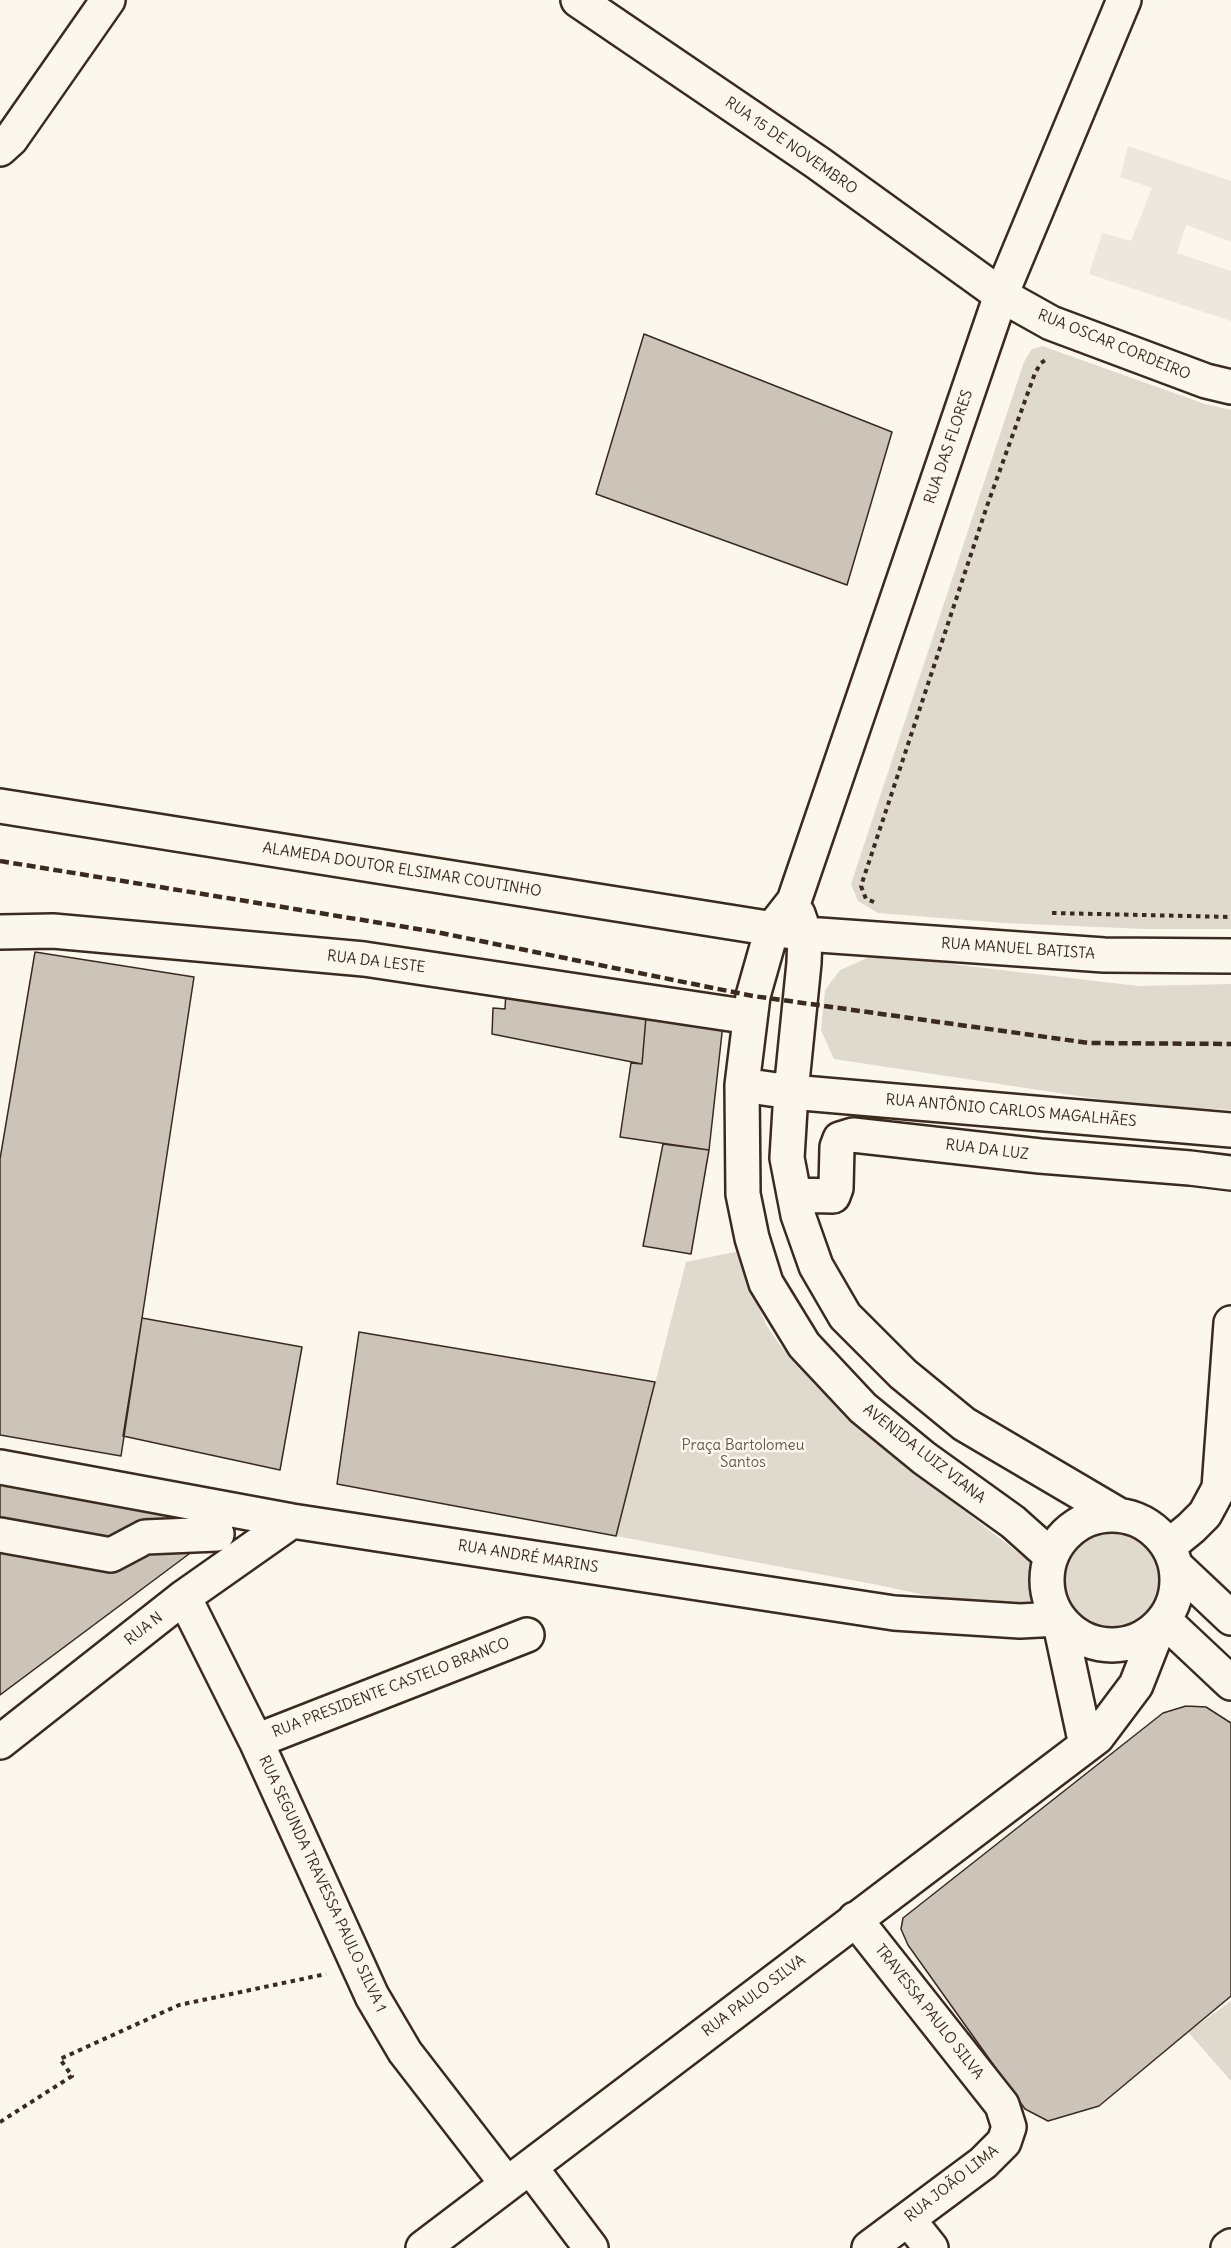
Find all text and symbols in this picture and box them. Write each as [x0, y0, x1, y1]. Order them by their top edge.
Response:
street label: RUA 15 DE NOVEMBRO [721, 94, 861, 198]
street label: RUA OSCAR CORDEIRO [1035, 306, 1193, 384]
street label: RUA DAS FLORES [921, 388, 977, 506]
street label: ALAMEDA DOUTOR ELSIMAR COUTINHO [261, 839, 543, 901]
street label: RUA MANUEL BATISTA [940, 935, 1096, 963]
street label: RUA DA LESTE [326, 947, 426, 977]
street label: RUA ANTÔNIO CARLOS MAGALHÃES [885, 1091, 1137, 1131]
street label: RUA DA LUZ [945, 1136, 1029, 1164]
street label: AVENIDA LUIZ VIANA [859, 1401, 989, 1507]
park label: Praça Bartolomeu Santos [682, 1437, 804, 1472]
street label: RUA ANDRÉ MARINS [456, 1537, 600, 1577]
street label: RUA N [121, 1609, 167, 1649]
street label: RUA PRESIDENTE CASTELO BRANCO [270, 1634, 512, 1742]
street label: RUA SEGUNDA TRAVESSA PAULO SILVA 1 [254, 1753, 390, 2015]
street label: TRAVESSA PAULO SILVA [871, 1941, 987, 2083]
street label: RUA PAULO SILVA [699, 1951, 809, 2041]
street label: RUA JOÃO LIMA [902, 2142, 1002, 2226]

